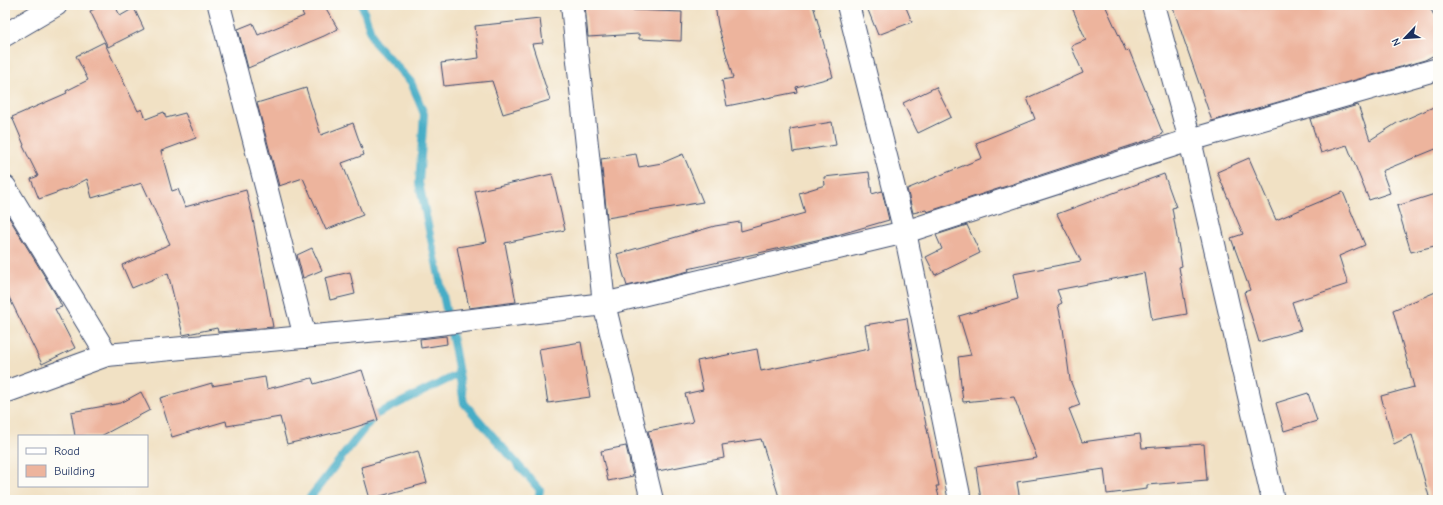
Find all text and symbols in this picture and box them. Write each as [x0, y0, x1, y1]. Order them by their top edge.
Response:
north arrow [1385, 18, 1425, 58]
text: N [1389, 36, 1404, 48]
legend [18, 435, 148, 487]
text: Road [54, 444, 80, 458]
text: Building [54, 464, 95, 478]

